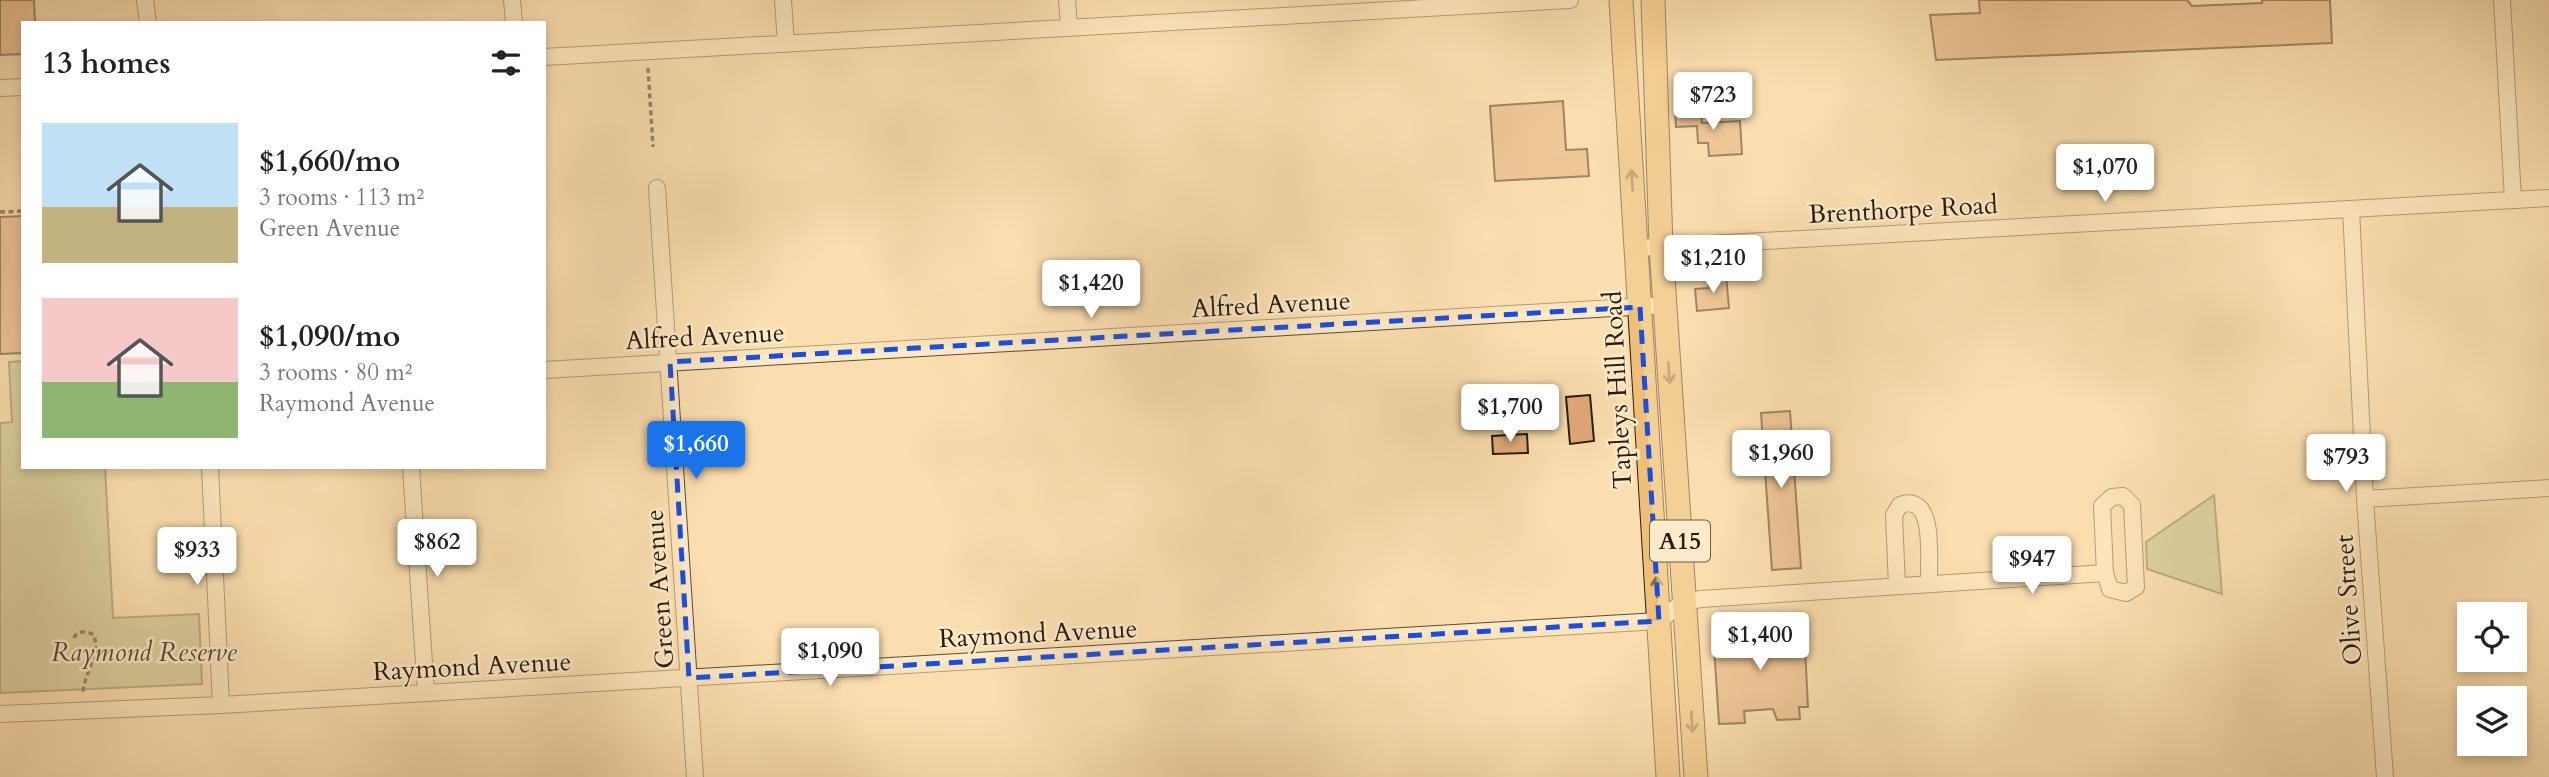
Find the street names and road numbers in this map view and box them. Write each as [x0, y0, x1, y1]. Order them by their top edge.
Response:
street label: Brenthorpe Road [1807, 187, 1999, 232]
street label: Alfred Avenue [1190, 283, 1352, 326]
street label: Tapleys Hill Road [1595, 290, 1640, 490]
street label: Alfred Avenue [624, 315, 786, 358]
street label: Green Avenue [636, 508, 683, 670]
road number: A15 [1650, 520, 1710, 562]
street label: Olive Street [2326, 533, 2371, 666]
street label: Raymond Avenue [938, 611, 1138, 656]
street label: Raymond Avenue [372, 644, 572, 689]

